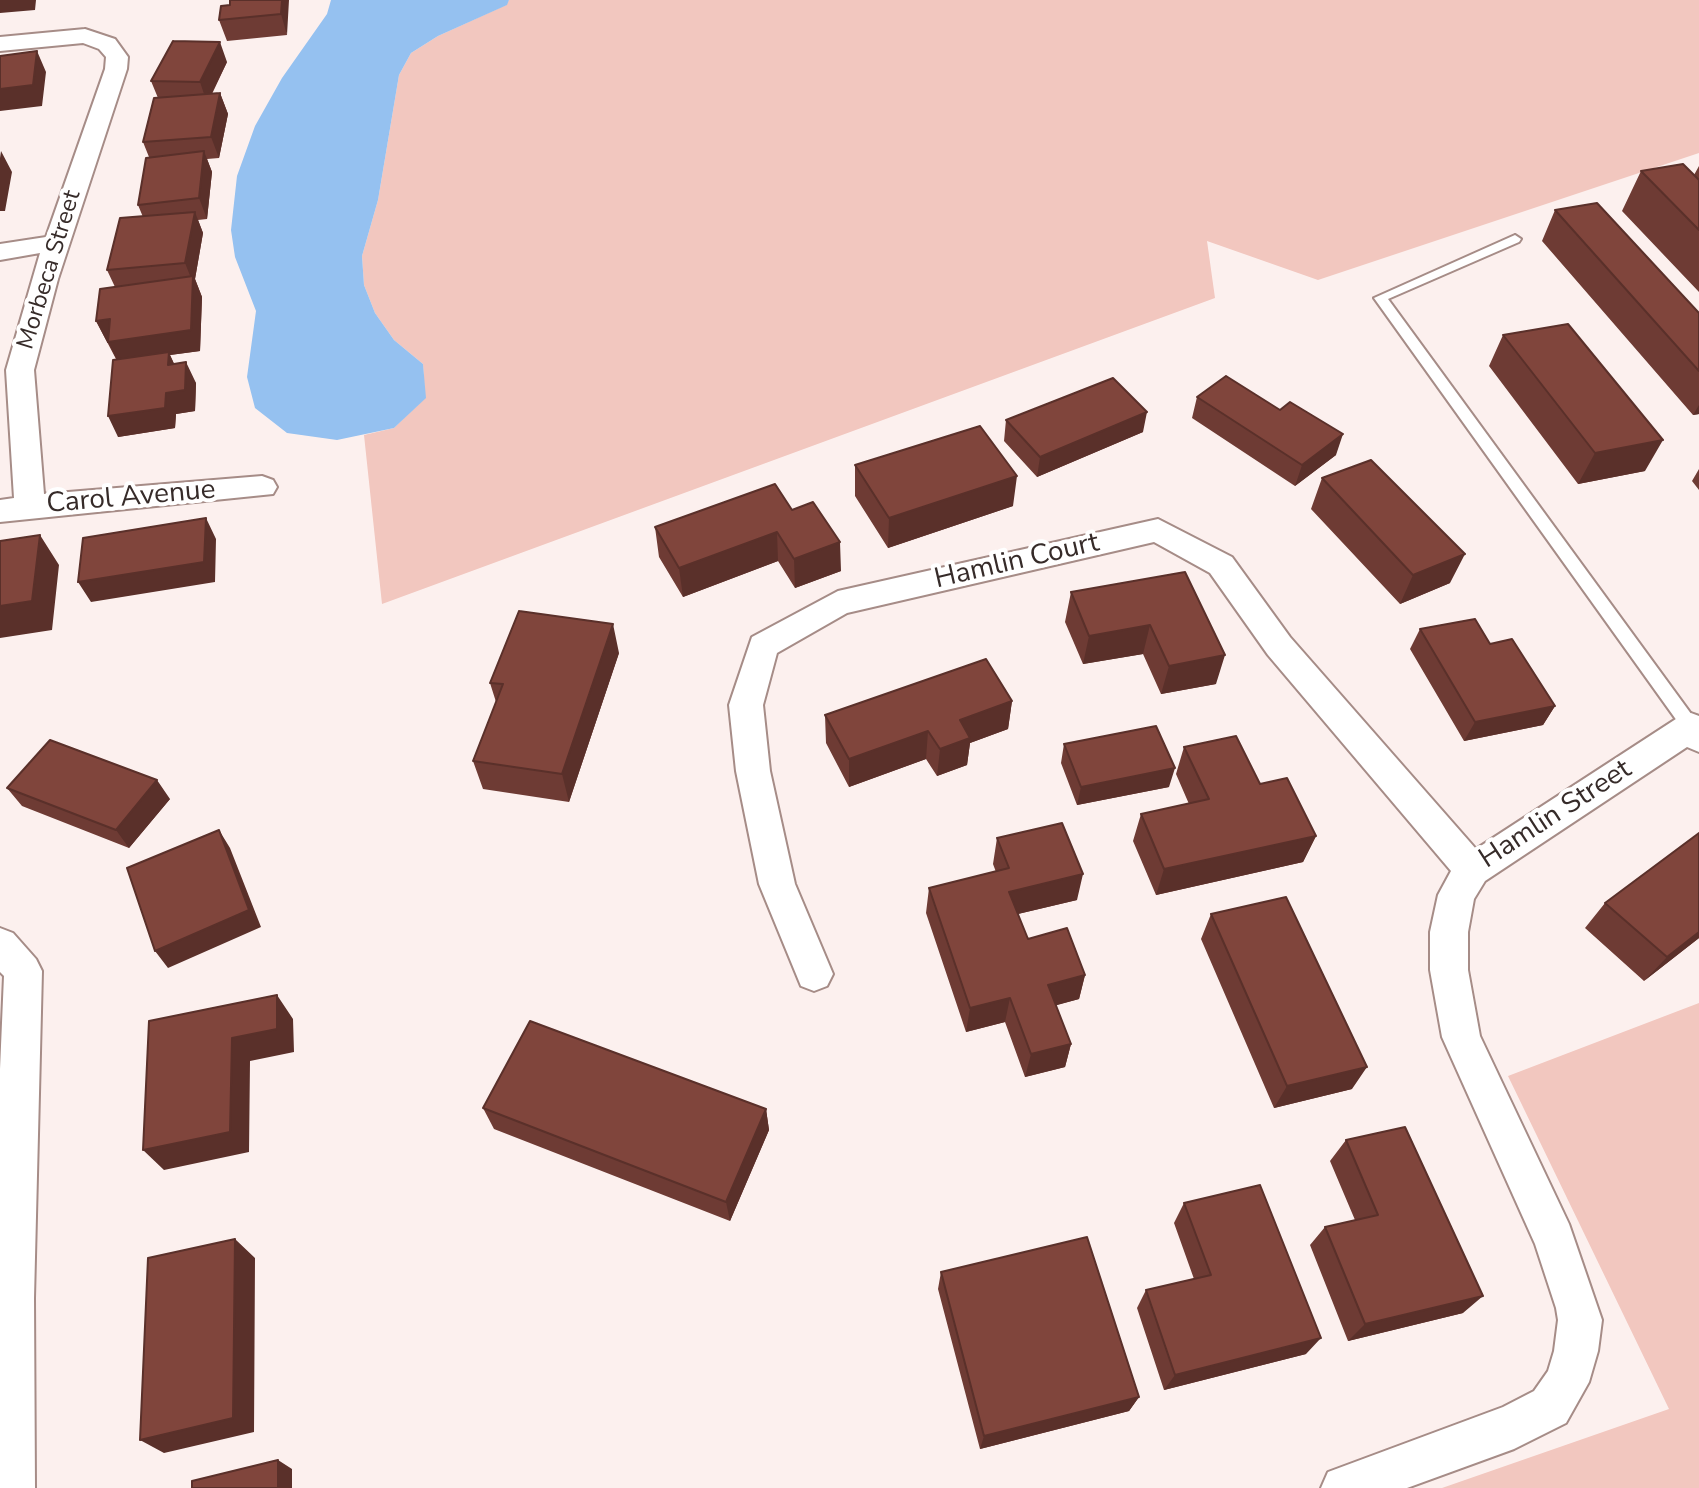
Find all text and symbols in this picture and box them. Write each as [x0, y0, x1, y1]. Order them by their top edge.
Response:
street label: Morbeca Street [12, 187, 88, 353]
street label: Carol Avenue [45, 474, 217, 522]
street label: Hamlin Court [932, 527, 1102, 597]
street label: Hamlin Street [1474, 753, 1638, 877]

